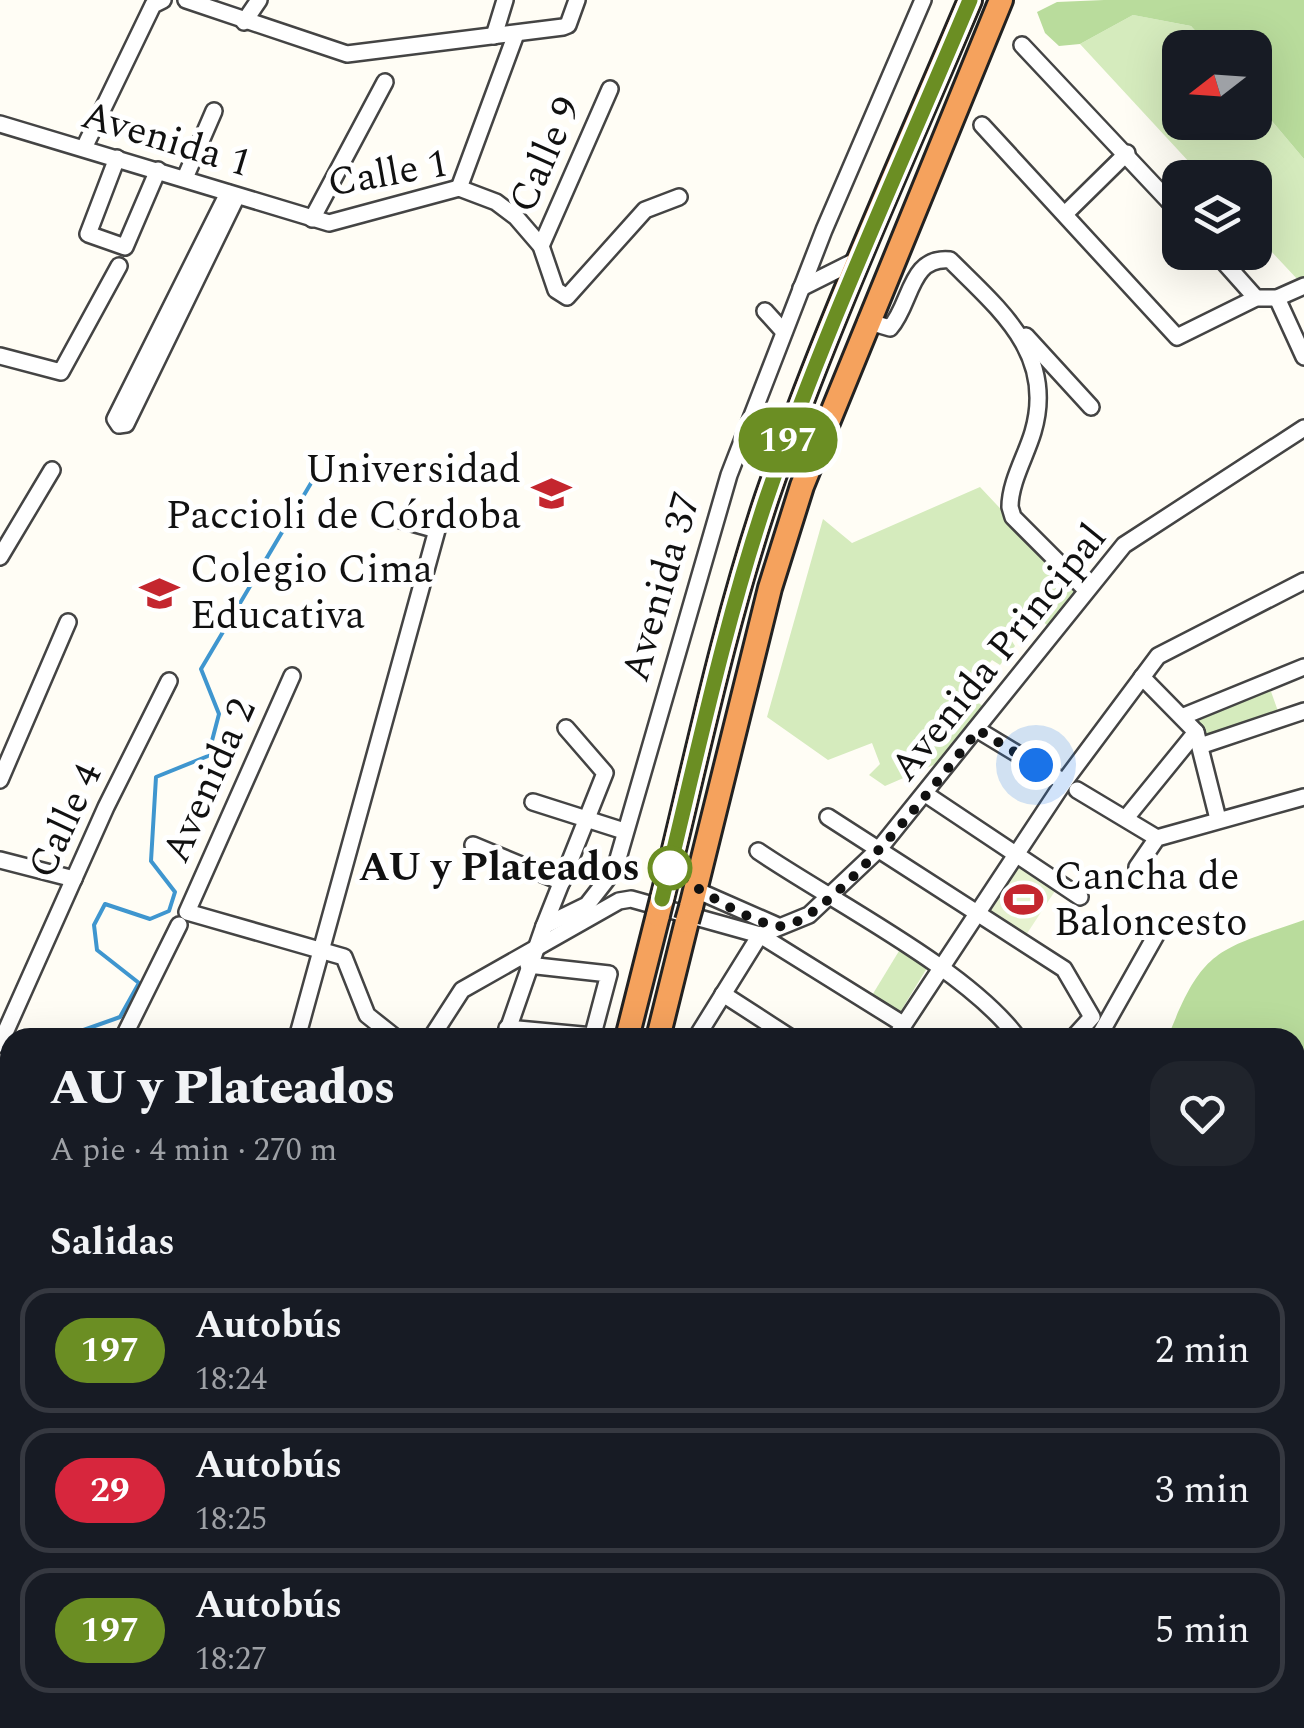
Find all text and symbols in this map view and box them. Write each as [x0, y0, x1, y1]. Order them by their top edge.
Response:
north arrow [1162, 30, 1272, 140]
map controls [1162, 30, 1272, 270]
street label: Avenida 1 [74, 85, 258, 195]
street label: Calle 9 [493, 87, 599, 223]
street label: Calle 1 [323, 133, 453, 215]
button: layers [1162, 160, 1272, 270]
line badge: 197 [730, 408, 846, 472]
text: 197 [759, 414, 817, 467]
place label: Universidad Paccioli de Córdoba [166, 440, 521, 547]
school or university icon: Universidad Paccioli de Córdoba [530, 472, 572, 514]
street label: Avenida 37 [606, 485, 718, 689]
street label: Avenida Principal [876, 511, 1122, 795]
place label: Colegio Cima Educativa [190, 540, 433, 647]
school or university icon: Colegio Cima Educativa [139, 572, 181, 614]
street label: Avenida 2 [147, 689, 273, 873]
your location [1011, 740, 1061, 790]
street label: Calle 4 [13, 753, 119, 889]
place label: AU y Plateados [359, 838, 640, 899]
marker: AU y Plateados [649, 847, 691, 889]
place label: Cancha de Baloncesto [1054, 847, 1247, 954]
sports icon: Cancha de Baloncesto [1003, 879, 1045, 921]
text: AU y Plateados [50, 1052, 395, 1125]
button: heart [1150, 1061, 1255, 1166]
text: A pie · 4 min · 270 m [50, 1126, 337, 1175]
text: Salidas [50, 1214, 175, 1272]
text: Autobús [195, 1297, 342, 1355]
text: 2 min [1155, 1322, 1250, 1380]
text: 197 [81, 1324, 139, 1377]
text: 18:24 [195, 1355, 267, 1404]
text: Autobús [195, 1437, 342, 1495]
text: 3 min [1155, 1462, 1250, 1520]
text: 29 [90, 1464, 130, 1517]
text: 18:25 [195, 1495, 267, 1544]
text: Autobús [195, 1577, 342, 1635]
text: 5 min [1155, 1602, 1250, 1660]
text: 197 [81, 1604, 139, 1657]
text: 18:27 [195, 1635, 267, 1684]

